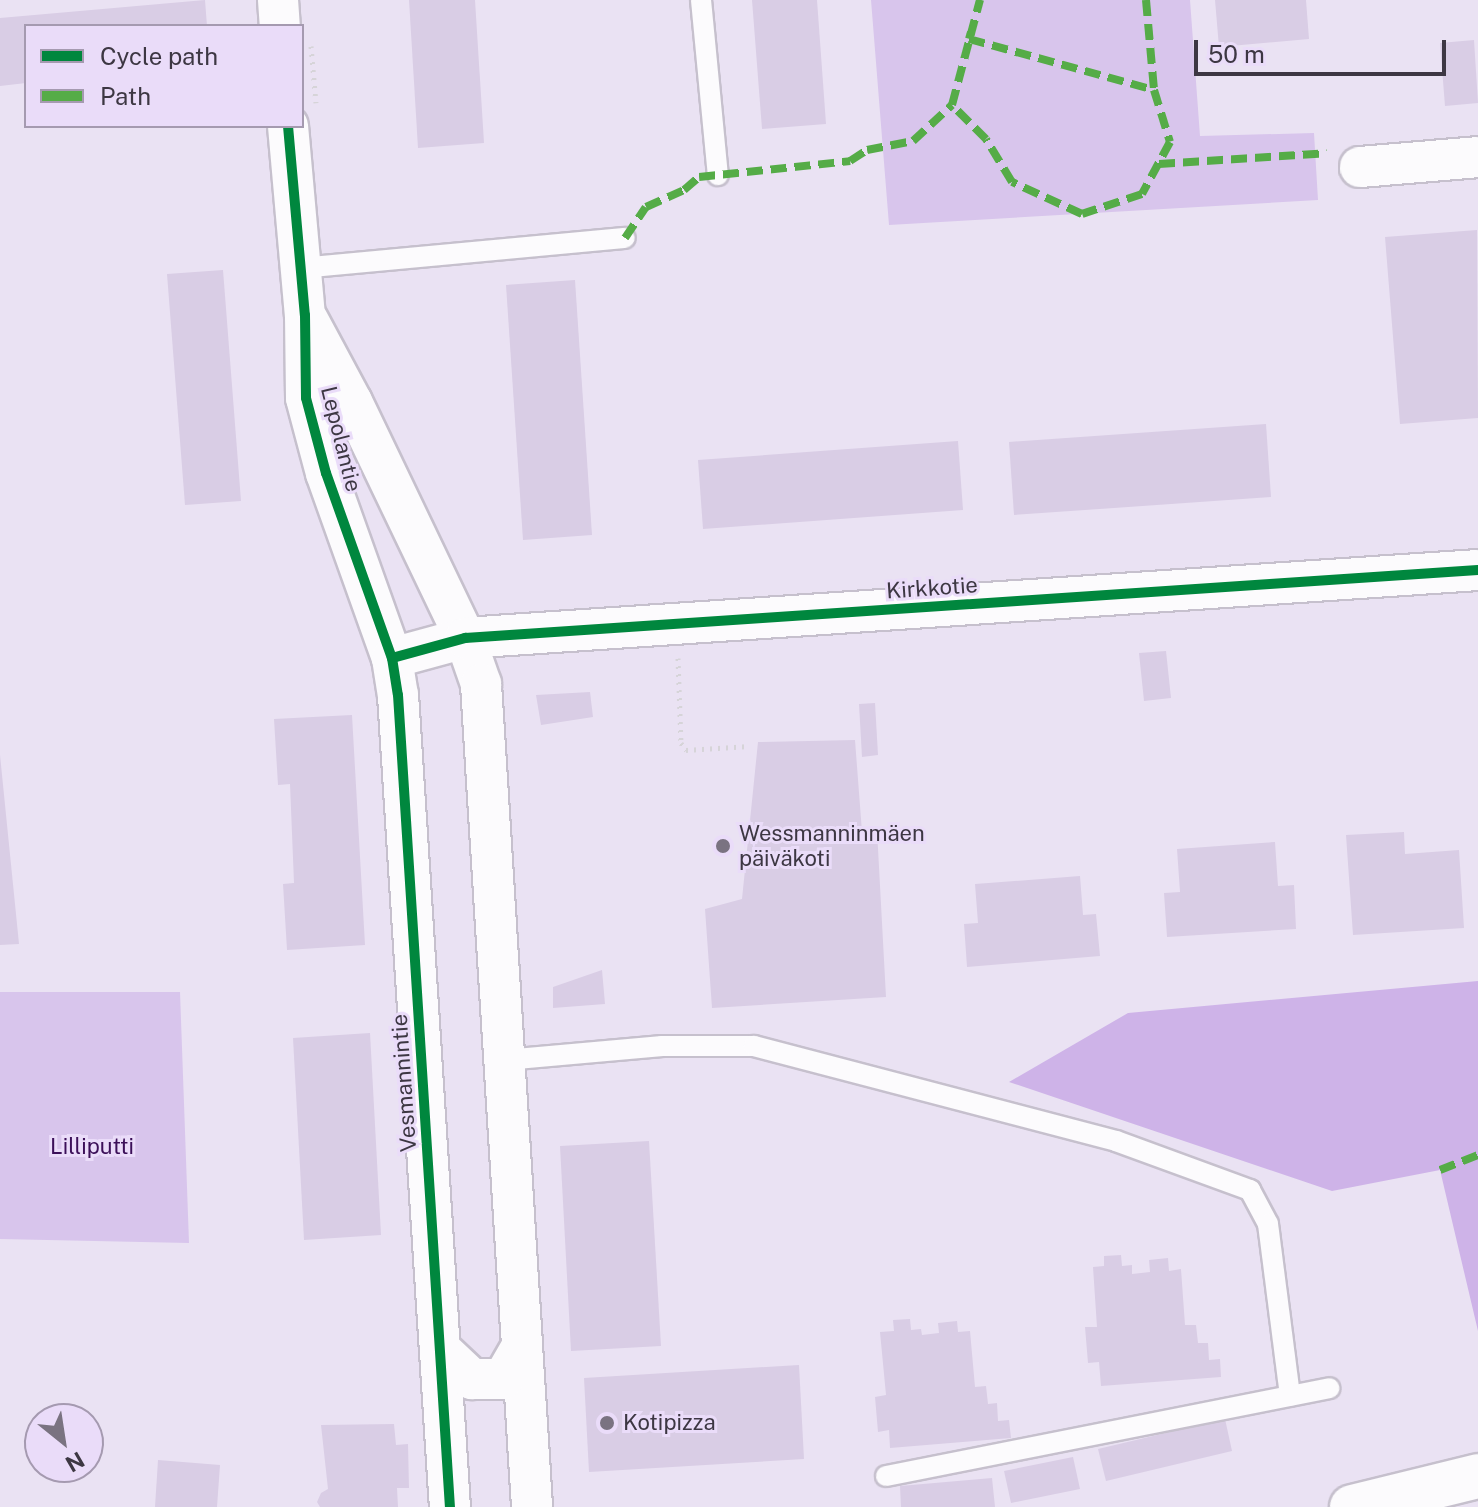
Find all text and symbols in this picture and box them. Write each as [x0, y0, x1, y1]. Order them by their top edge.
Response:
legend [24, 24, 304, 128]
scale bar [1198, 24, 1450, 74]
text: 50 m [1208, 40, 1265, 68]
text: Cycle path [100, 42, 218, 70]
text: Path [100, 82, 151, 110]
street label: Lepolantie [315, 384, 367, 494]
street label: Kirkkotie [885, 572, 979, 604]
place label: Wessmanninmäen päiväkoti [739, 820, 925, 872]
marker: Wessmanninmäen päiväkoti [714, 837, 732, 855]
street label: Vesmannintie [386, 1013, 422, 1153]
park label: Lilliputti [50, 1134, 134, 1160]
north arrow [24, 1403, 104, 1483]
place label: Kotipizza [623, 1410, 716, 1436]
marker: Kotipizza [598, 1414, 616, 1432]
text: N [61, 1446, 89, 1478]

